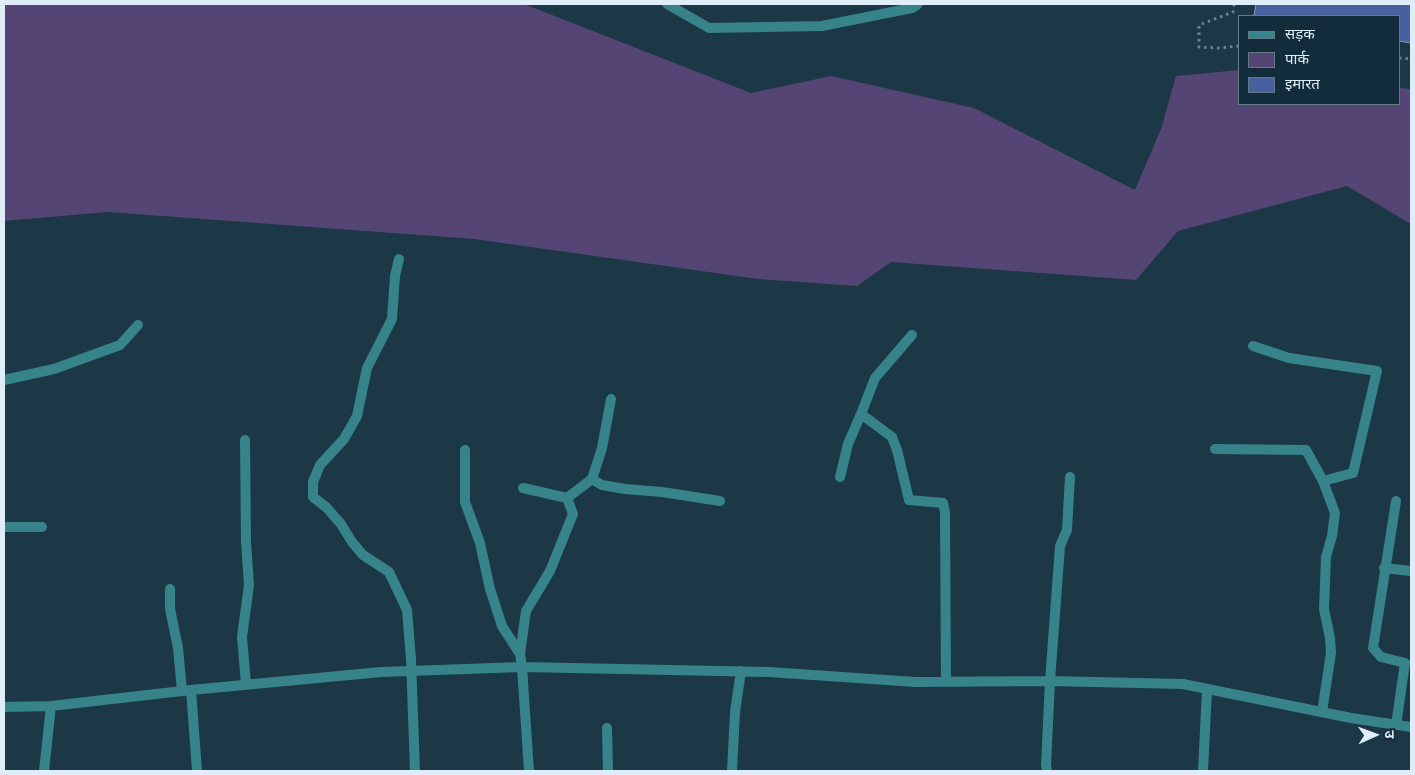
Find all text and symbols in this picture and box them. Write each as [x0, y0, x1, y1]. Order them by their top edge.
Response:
legend [1238, 15, 1400, 105]
text: सड़क [1285, 25, 1315, 42]
text: पार्क [1285, 50, 1309, 67]
text: इमारत [1285, 75, 1320, 92]
north arrow [1350, 710, 1400, 760]
text: उ [1382, 730, 1398, 739]

